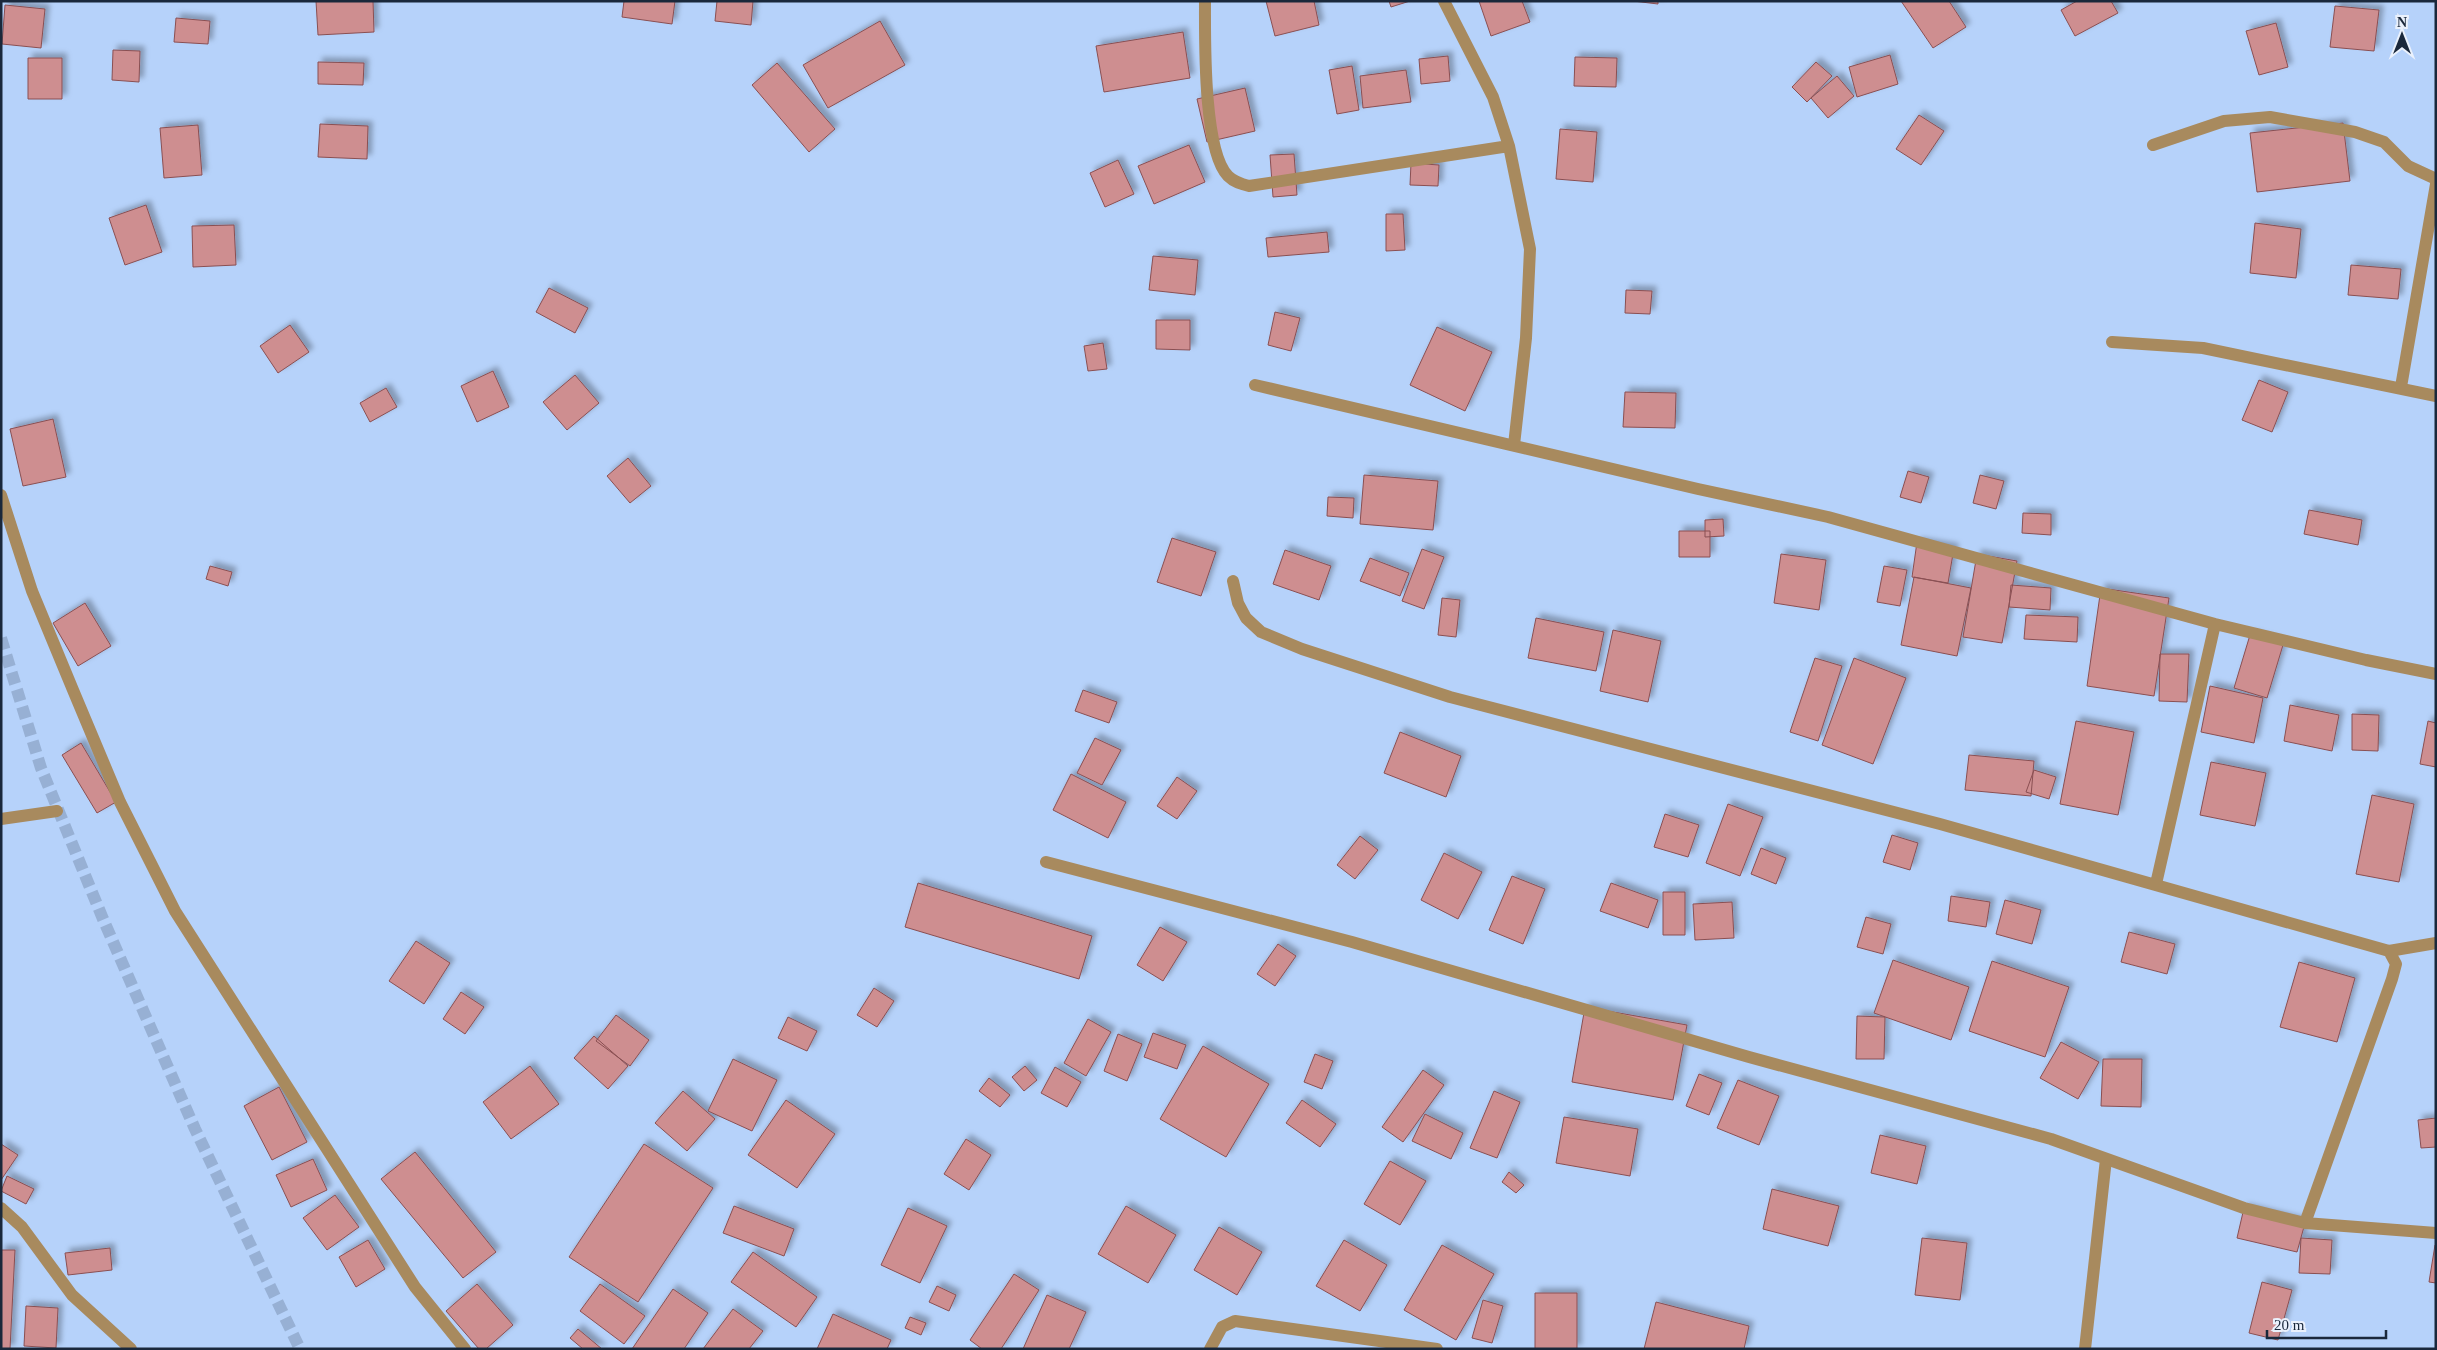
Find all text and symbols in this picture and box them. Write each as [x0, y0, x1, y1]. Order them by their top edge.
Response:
north arrow [2377, 10, 2427, 60]
text: N [2397, 15, 2407, 30]
scale bar [2267, 1308, 2386, 1340]
text: 20 m [2274, 1317, 2305, 1333]

